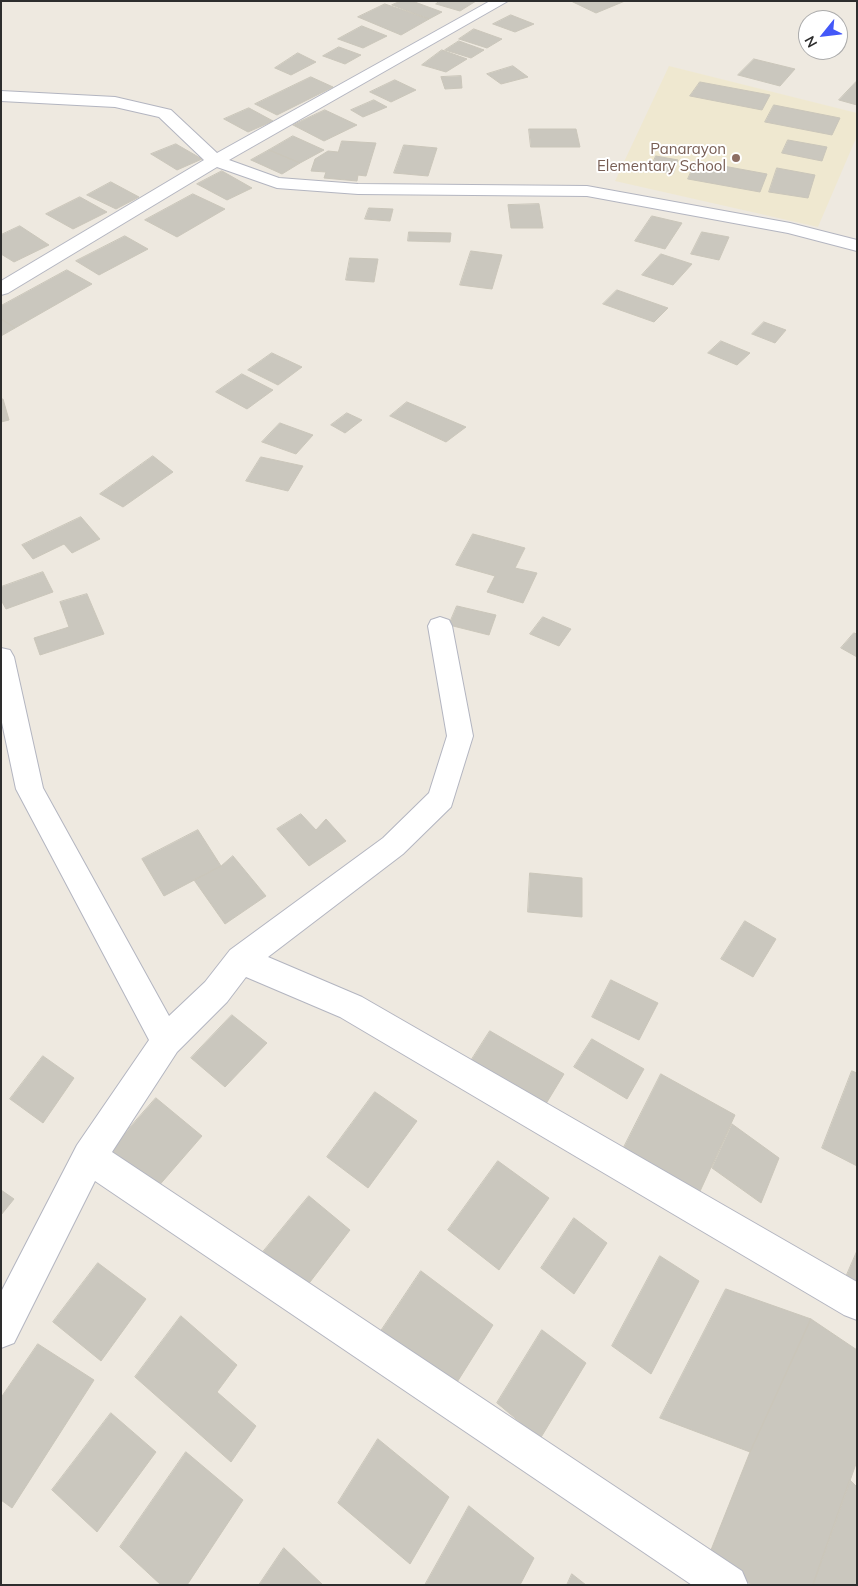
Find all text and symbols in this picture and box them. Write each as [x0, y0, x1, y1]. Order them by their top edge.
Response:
north arrow [798, 10, 848, 60]
text: N [800, 33, 821, 51]
place label: Panarayon Elementary School [597, 140, 726, 175]
marker: Panarayon Elementary School [730, 152, 742, 164]

